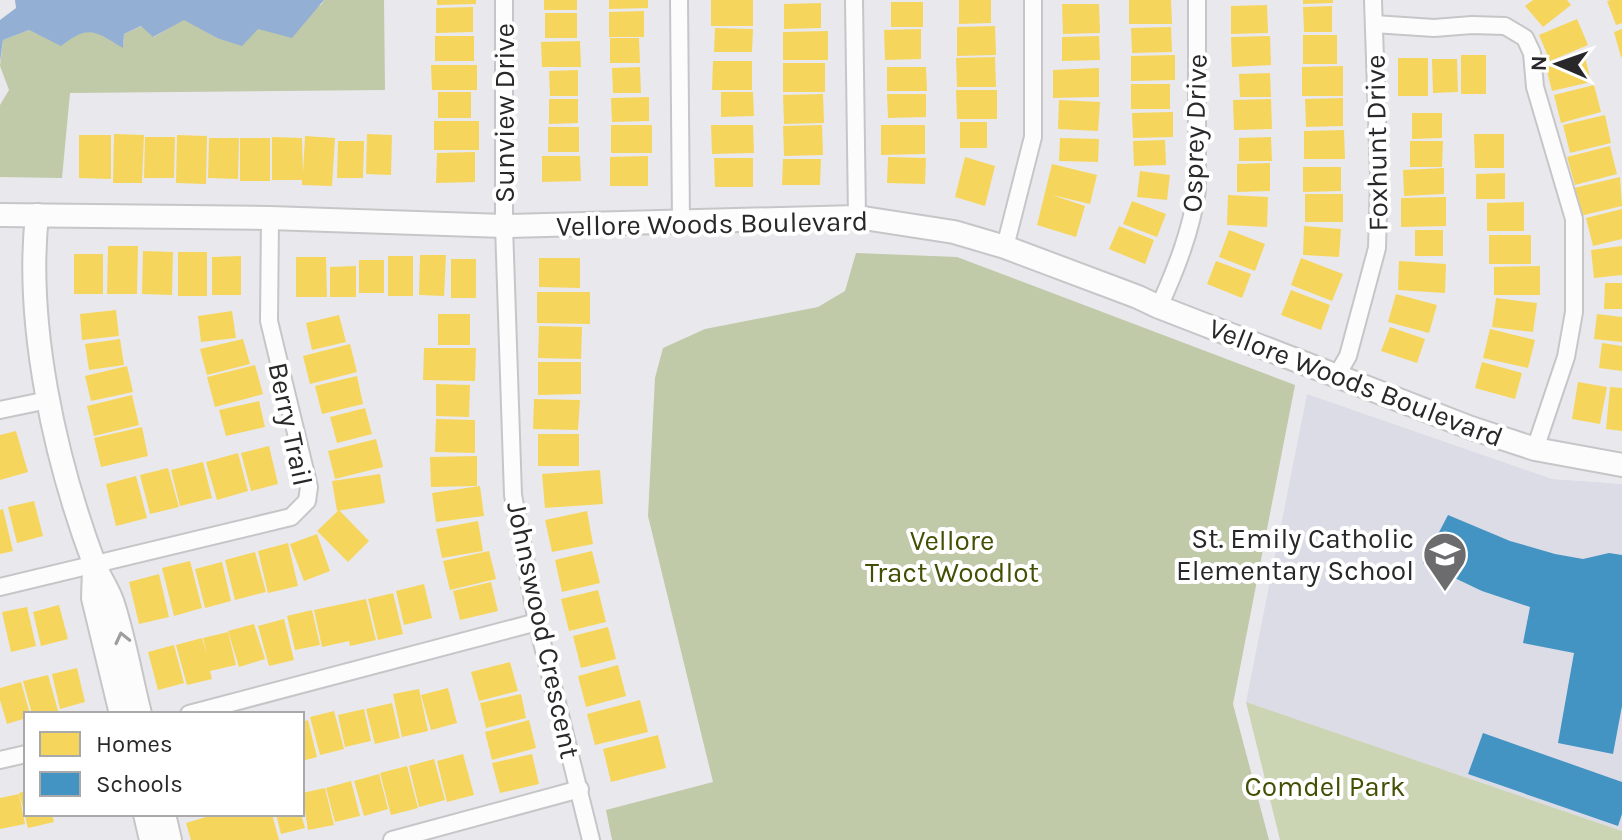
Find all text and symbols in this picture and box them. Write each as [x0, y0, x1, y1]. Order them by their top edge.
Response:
street label: Sunview Drive [488, 23, 521, 203]
north arrow [1518, 24, 1598, 104]
street label: Osprey Drive [1175, 53, 1214, 213]
street label: Foxhunt Drive [1358, 54, 1395, 232]
text: N [1526, 55, 1552, 72]
street label: Vellore Woods Boulevard [556, 204, 868, 243]
street label: Vellore Woods Boulevard [1204, 311, 1507, 454]
street label: Berry Trail [261, 359, 320, 489]
street label: Johnswood Crescent [500, 499, 587, 762]
place label: St. Emily Catholic Elementary School [1176, 522, 1414, 587]
park label: Vellore Tract Woodlot [865, 524, 1039, 589]
school or university icon: St. Emily Catholic Elementary School [1421, 530, 1469, 593]
one-way arrow [114, 632, 131, 645]
legend [24, 712, 304, 816]
text: Homes [96, 730, 173, 758]
text: Schools [96, 770, 183, 798]
park label: Comdel Park [1245, 770, 1405, 803]

